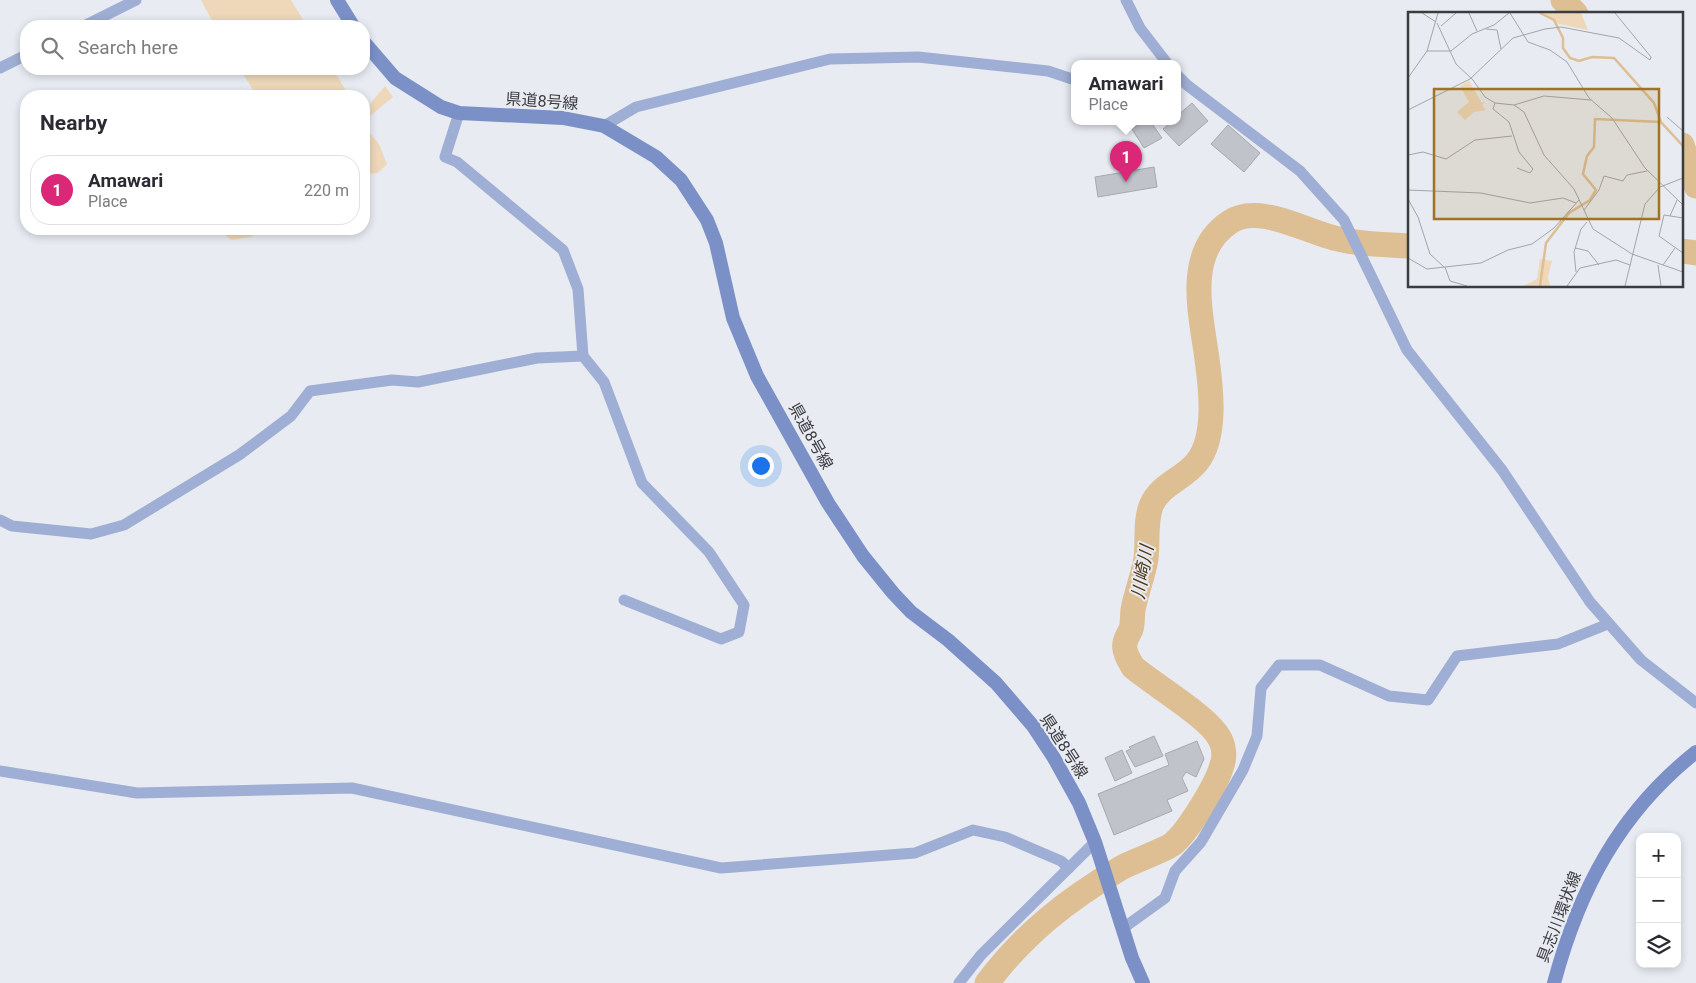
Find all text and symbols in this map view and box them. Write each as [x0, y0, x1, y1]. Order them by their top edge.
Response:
inset map [1408, 12, 1684, 288]
search box [20, 20, 370, 75]
icon: search [38, 34, 66, 62]
text: Search here [78, 36, 178, 59]
popup [1071, 60, 1181, 125]
text: Amawari [1088, 72, 1164, 95]
street label: 県道8号線 [505, 89, 579, 113]
text: Place [1088, 95, 1128, 114]
text: Nearby [40, 111, 107, 135]
pin: 1 [1110, 141, 1142, 182]
text: Amawari [88, 169, 163, 192]
text: 1 [52, 181, 62, 200]
text: 220 m [304, 181, 349, 200]
text: Place [88, 192, 128, 211]
street label: 県道8号線 [785, 399, 837, 473]
your location [748, 453, 774, 479]
water label: 川崎川 [1127, 542, 1157, 600]
street label: 県道8号線 [1036, 710, 1092, 782]
map controls [1636, 833, 1681, 968]
button: + [1636, 833, 1681, 878]
street label: 具志川環状線 [1533, 869, 1585, 965]
button: − [1636, 878, 1681, 923]
button: layers [1636, 923, 1681, 968]

